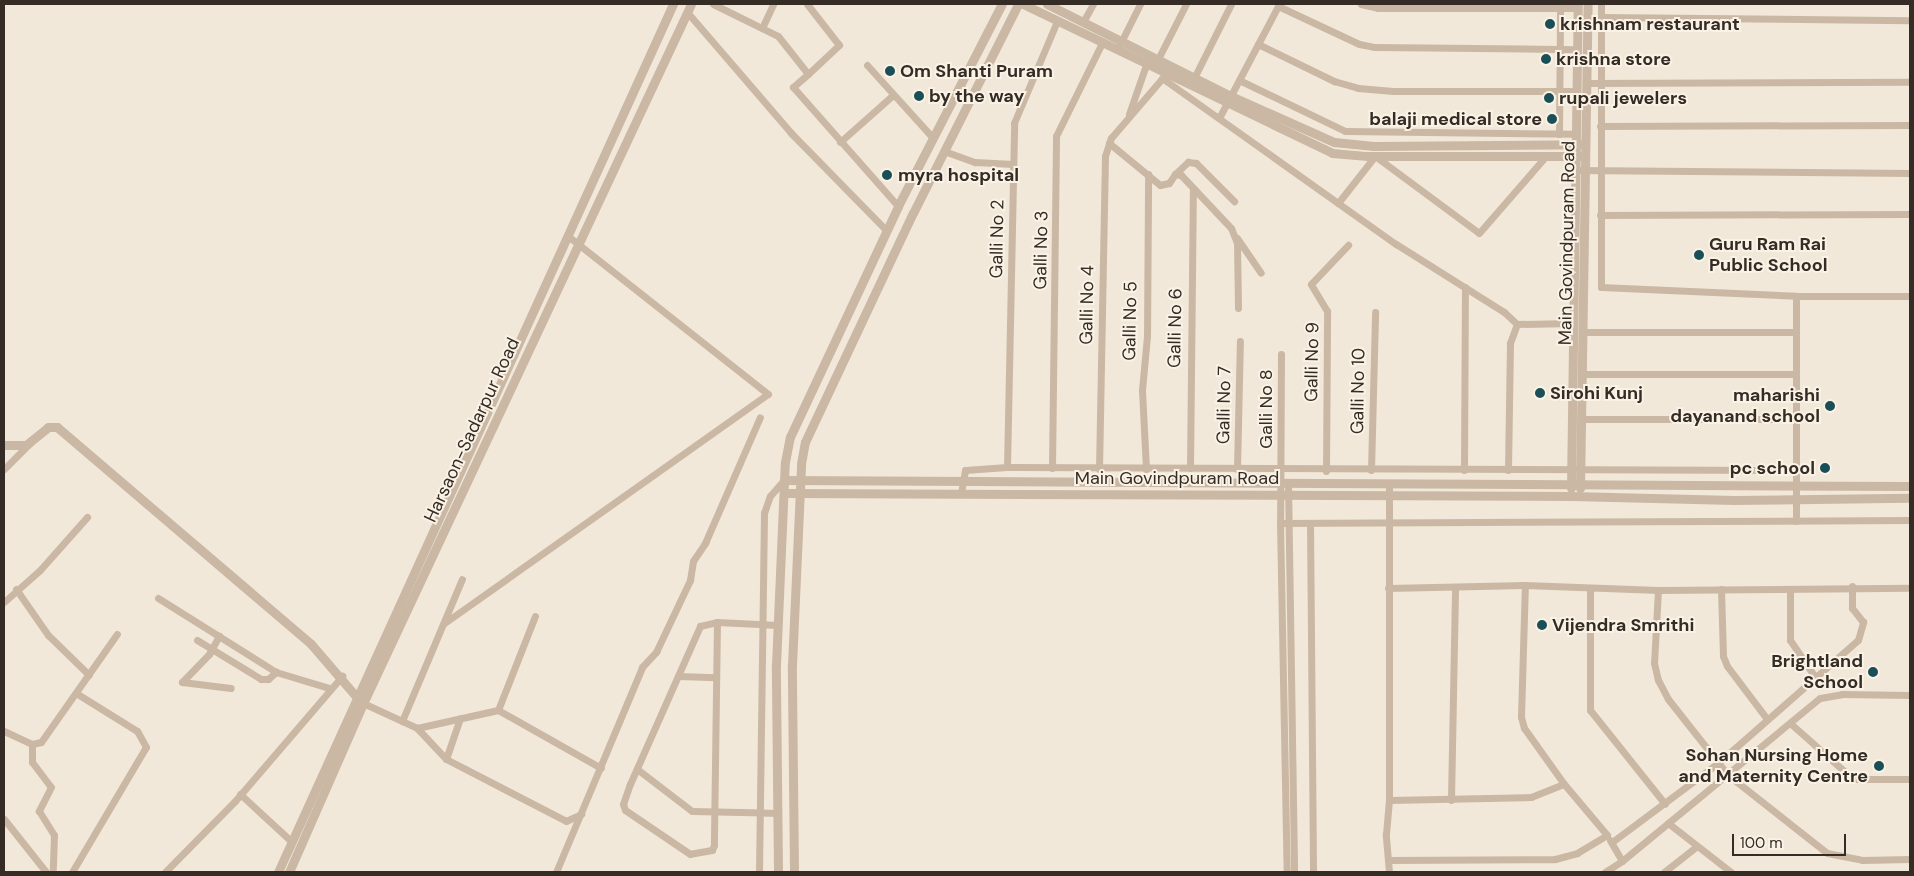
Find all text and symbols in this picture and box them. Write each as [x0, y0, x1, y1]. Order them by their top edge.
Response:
place label: krishnam restaurant [1560, 13, 1740, 35]
marker: krishnam restaurant [1544, 18, 1556, 30]
place label: krishna store [1556, 48, 1671, 70]
marker: krishna store [1540, 53, 1552, 65]
place label: Om Shanti Puram [900, 60, 1053, 82]
marker: Om Shanti Puram [884, 65, 896, 77]
place label: by the way [929, 85, 1024, 107]
place label: rupali jewelers [1559, 87, 1687, 109]
marker: by the way [913, 90, 925, 102]
marker: rupali jewelers [1543, 92, 1555, 104]
place label: balaji medical store [1369, 108, 1542, 130]
marker: balaji medical store [1546, 113, 1558, 125]
street label: Main Govindpuram Road [1554, 141, 1580, 345]
place label: myra hospital [898, 164, 1019, 186]
marker: myra hospital [880, 168, 894, 182]
street label: Galli No 2 [986, 199, 1008, 279]
street label: Galli No 3 [1030, 210, 1052, 290]
place label: Guru Ram Rai Public School [1709, 234, 1828, 276]
marker: Guru Ram Rai Public School [1693, 249, 1705, 261]
street label: Galli No 4 [1076, 265, 1098, 345]
street label: Galli No 5 [1119, 281, 1141, 361]
street label: Galli No 6 [1164, 288, 1186, 368]
street label: Galli No 9 [1301, 322, 1323, 402]
street label: Harsaon-Sadarpur Road [420, 334, 524, 526]
street label: Galli No 10 [1346, 348, 1370, 434]
street label: Galli No 7 [1213, 366, 1235, 444]
street label: Galli No 8 [1255, 369, 1277, 449]
place label: Sirohi Kunj [1550, 382, 1643, 404]
place label: maharishi dayanand school [1670, 385, 1820, 428]
marker: Sirohi Kunj [1534, 387, 1546, 399]
marker: maharishi dayanand school [1824, 400, 1836, 412]
place label: pc school [1730, 457, 1815, 479]
marker: pc school [1819, 462, 1831, 474]
street label: Main Govindpuram Road [1075, 467, 1279, 489]
place label: Vijendra Smrithi [1552, 614, 1694, 636]
marker: Vijendra Smrithi [1536, 619, 1548, 631]
place label: Brightland School [1771, 651, 1863, 694]
marker: Brightland School [1867, 666, 1879, 678]
place label: Sohan Nursing Home and Maternity Centre [1678, 745, 1868, 788]
marker: Sohan Nursing Home and Maternity Centre [1872, 759, 1886, 773]
scale bar [1734, 824, 1848, 856]
text: 100 m [1740, 833, 1783, 853]

